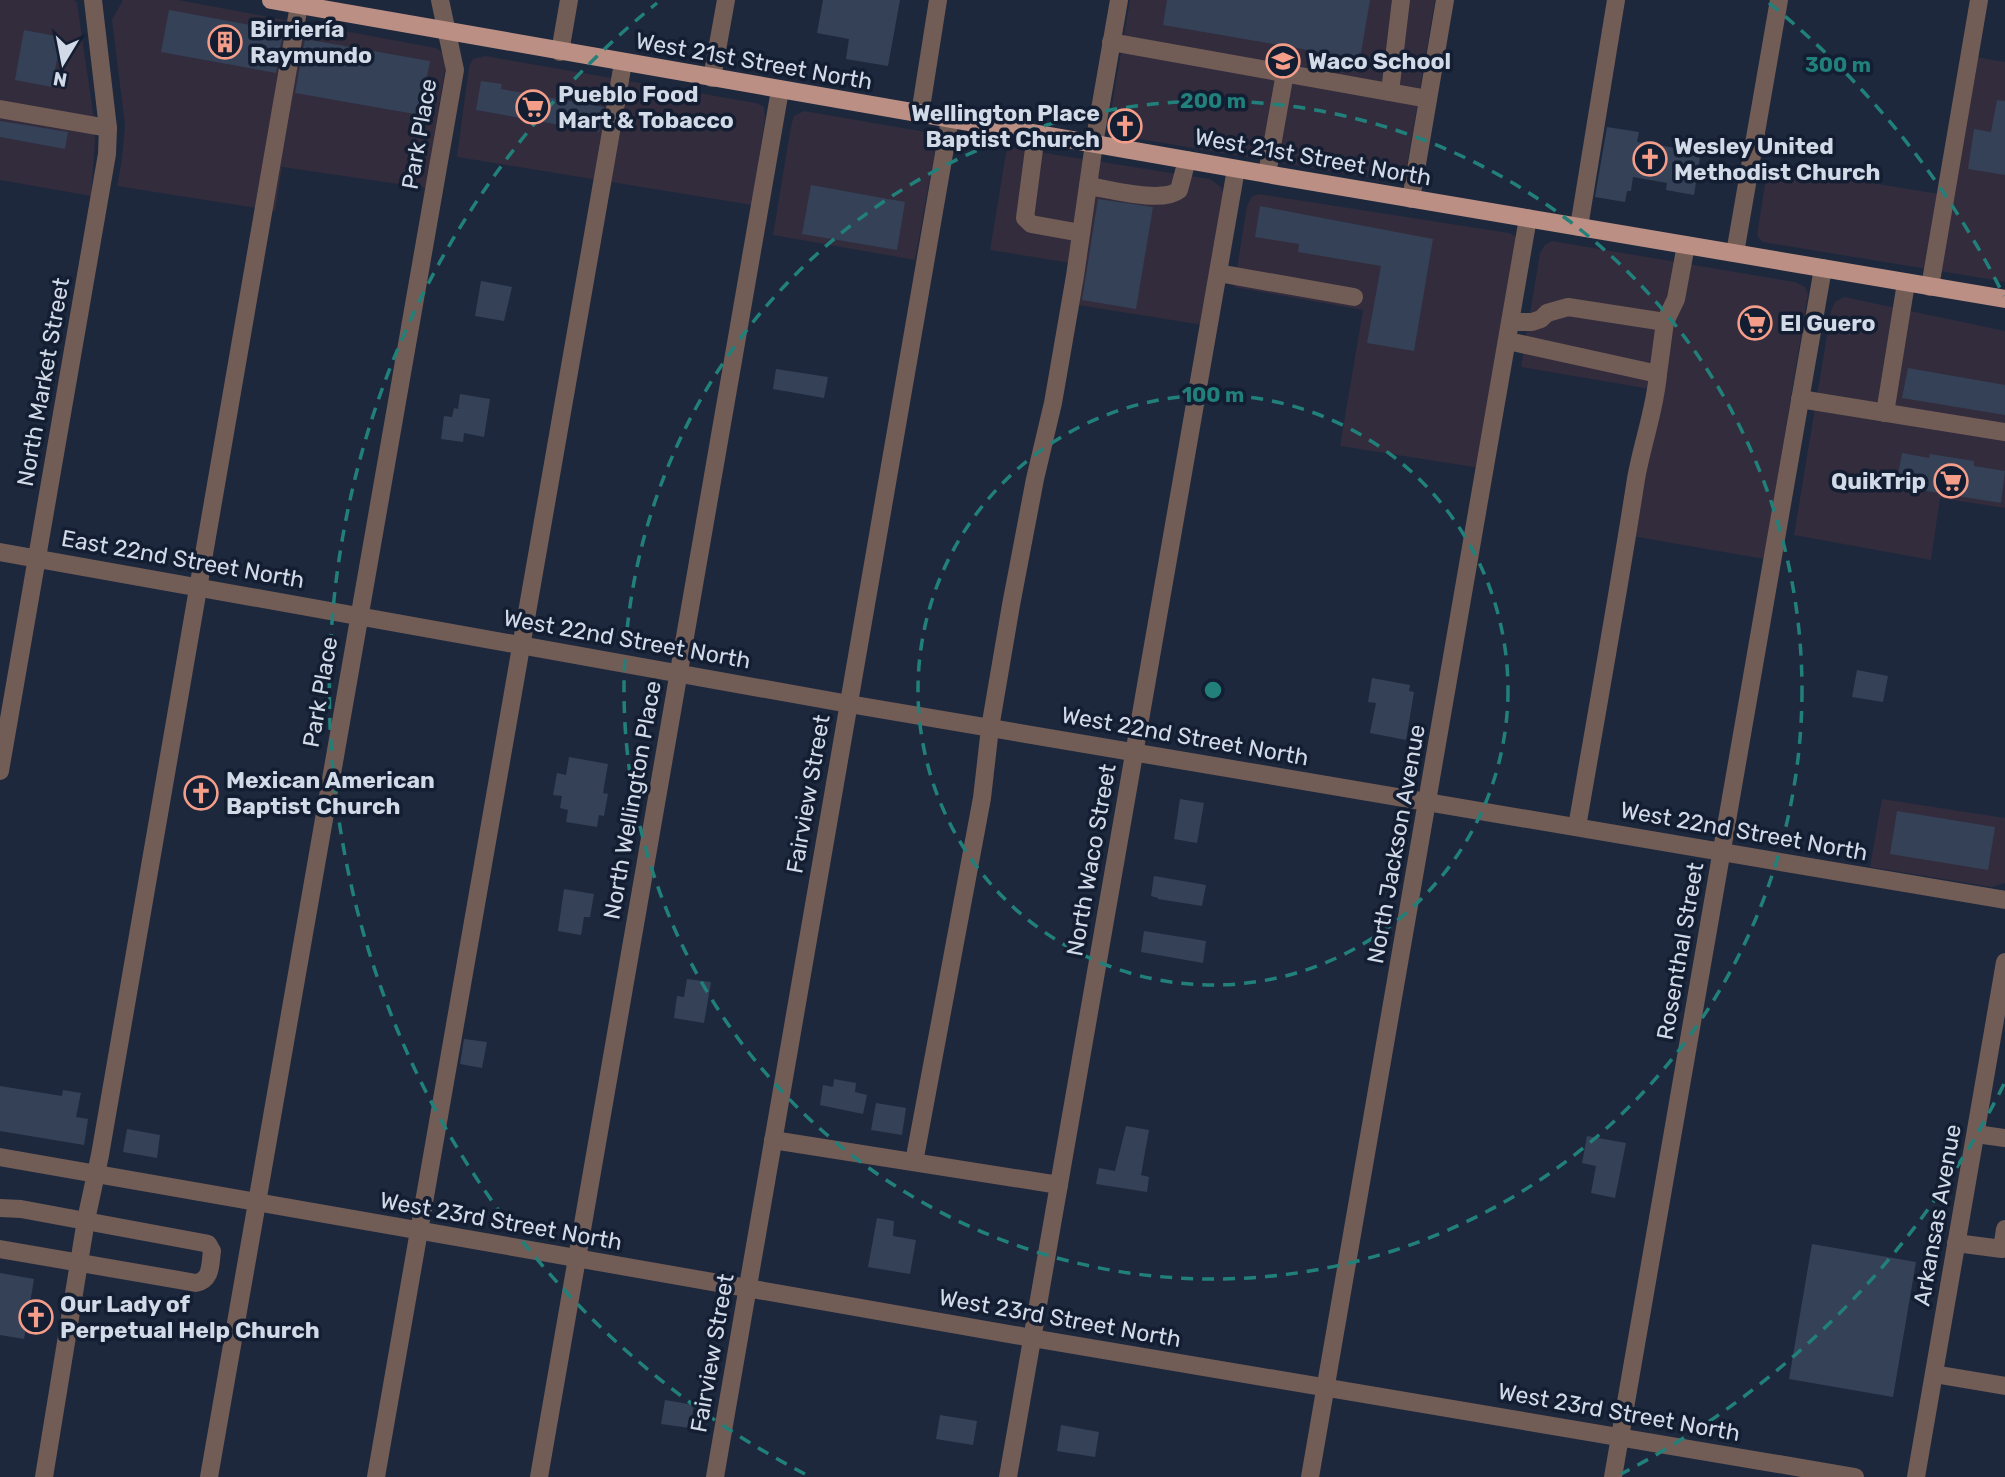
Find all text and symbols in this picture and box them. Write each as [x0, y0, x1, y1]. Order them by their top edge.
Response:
place label: Birriería Raymundo [250, 15, 372, 69]
building icon: Birriería Raymundo [206, 23, 244, 61]
street label: West 21st Street North [633, 26, 875, 96]
north arrow [28, 28, 98, 98]
school or university icon: Waco School [1264, 42, 1302, 80]
place label: Waco School [1308, 47, 1451, 75]
text: 300 m [1805, 52, 1871, 77]
text: N [51, 67, 69, 92]
street label: Park Place [395, 76, 443, 192]
place label: Pueblo Food Mart & Tobacco [558, 80, 734, 134]
supermarket icon: Pueblo Food Mart & Tobacco [514, 88, 552, 126]
text: 200 m [1180, 88, 1246, 113]
place label: Wellington Place Baptist Church [911, 99, 1100, 153]
church icon: Wellington Place Baptist Church [1106, 107, 1144, 145]
street label: West 21st Street North [1192, 122, 1434, 192]
place label: Wesley United Methodist Church [1674, 132, 1881, 186]
church icon: Wesley United Methodist Church [1631, 140, 1669, 178]
street label: North Market Street [11, 275, 75, 489]
supermarket icon: El Guero [1736, 304, 1774, 342]
place label: El Guero [1780, 309, 1876, 337]
text: 100 m [1182, 382, 1244, 407]
supermarket icon: QuikTrip [1932, 462, 1970, 500]
place label: QuikTrip [1831, 467, 1926, 495]
street label: East 22nd Street North [59, 524, 307, 594]
street label: West 22nd Street North [501, 603, 753, 675]
street label: Park Place [296, 634, 344, 750]
street label: North Wellington Place [597, 678, 667, 922]
centre of rings [1201, 678, 1225, 702]
street label: West 22nd Street North [1059, 700, 1311, 772]
street label: Fairview Street [780, 712, 836, 876]
street label: North Jackson Avenue [1361, 722, 1431, 966]
street label: North Waco Street [1060, 762, 1122, 958]
place label: Mexican American Baptist Church [226, 766, 435, 820]
church icon: Mexican American Baptist Church [182, 774, 220, 812]
street label: West 22nd Street North [1618, 795, 1870, 867]
street label: Rosenthal Street [1651, 860, 1709, 1042]
street label: Arkansas Avenue [1907, 1122, 1967, 1308]
street label: West 23rd Street North [378, 1186, 624, 1256]
street label: Fairview Street [684, 1271, 740, 1435]
street label: West 23rd Street North [937, 1283, 1183, 1353]
place label: Our Lady of Perpetual Help Church [60, 1290, 320, 1344]
church icon: Our Lady of Perpetual Help Church [17, 1298, 55, 1336]
street label: West 23rd Street North [1496, 1377, 1742, 1447]

